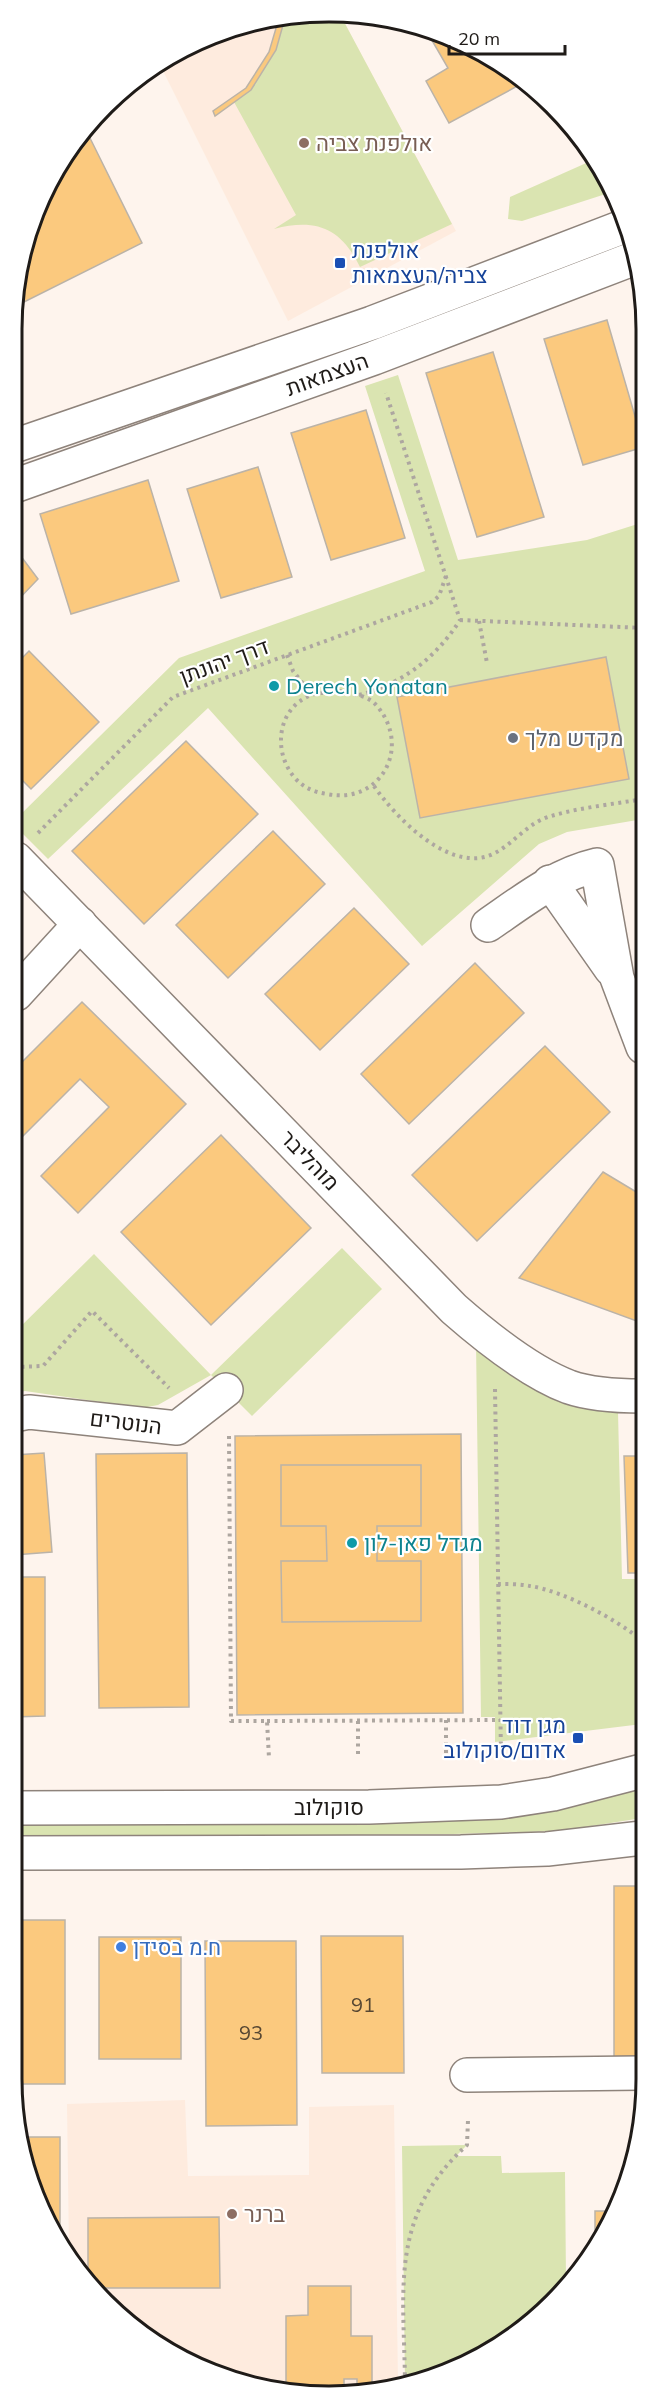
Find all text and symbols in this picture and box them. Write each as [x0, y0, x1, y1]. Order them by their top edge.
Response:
scale bar [449, 18, 564, 56]
text: 20 m [458, 27, 500, 50]
place label: אולפנת צביה [316, 129, 432, 157]
marker: אולפנת צביה [297, 136, 311, 150]
place label: אולפנת צביה/העצמאות [352, 236, 487, 289]
marker: אולפנת צביה/העצמאות [333, 256, 347, 270]
street label: העצמאות [282, 346, 372, 402]
street label: דרך יהונתן [176, 632, 272, 690]
place label: Derech Yonatan [286, 672, 448, 700]
marker: Derech Yonatan [267, 679, 281, 693]
place label: מקדש מלך [525, 724, 623, 752]
marker: מקדש מלך [506, 731, 520, 745]
street label: מוהליבר [274, 1124, 346, 1196]
street label: הנוטרים [88, 1404, 164, 1440]
place label: מגדל פאן-לון [364, 1529, 483, 1557]
marker: מגדל פאן-לון [345, 1536, 359, 1550]
place label: מגן דוד אדום/סוקולוב [444, 1711, 566, 1764]
marker: מגן דוד אדום/סוקולוב [571, 1731, 585, 1745]
street label: סוקולוב [294, 1793, 364, 1821]
place label: ח.מ בסידן [133, 1933, 221, 1961]
marker: ח.מ בסידן [114, 1940, 128, 1954]
house number: 91 [351, 1992, 375, 2017]
house number: 93 [239, 2020, 263, 2045]
place label: ברנר [244, 2200, 286, 2228]
marker: ברנר [225, 2207, 239, 2221]

